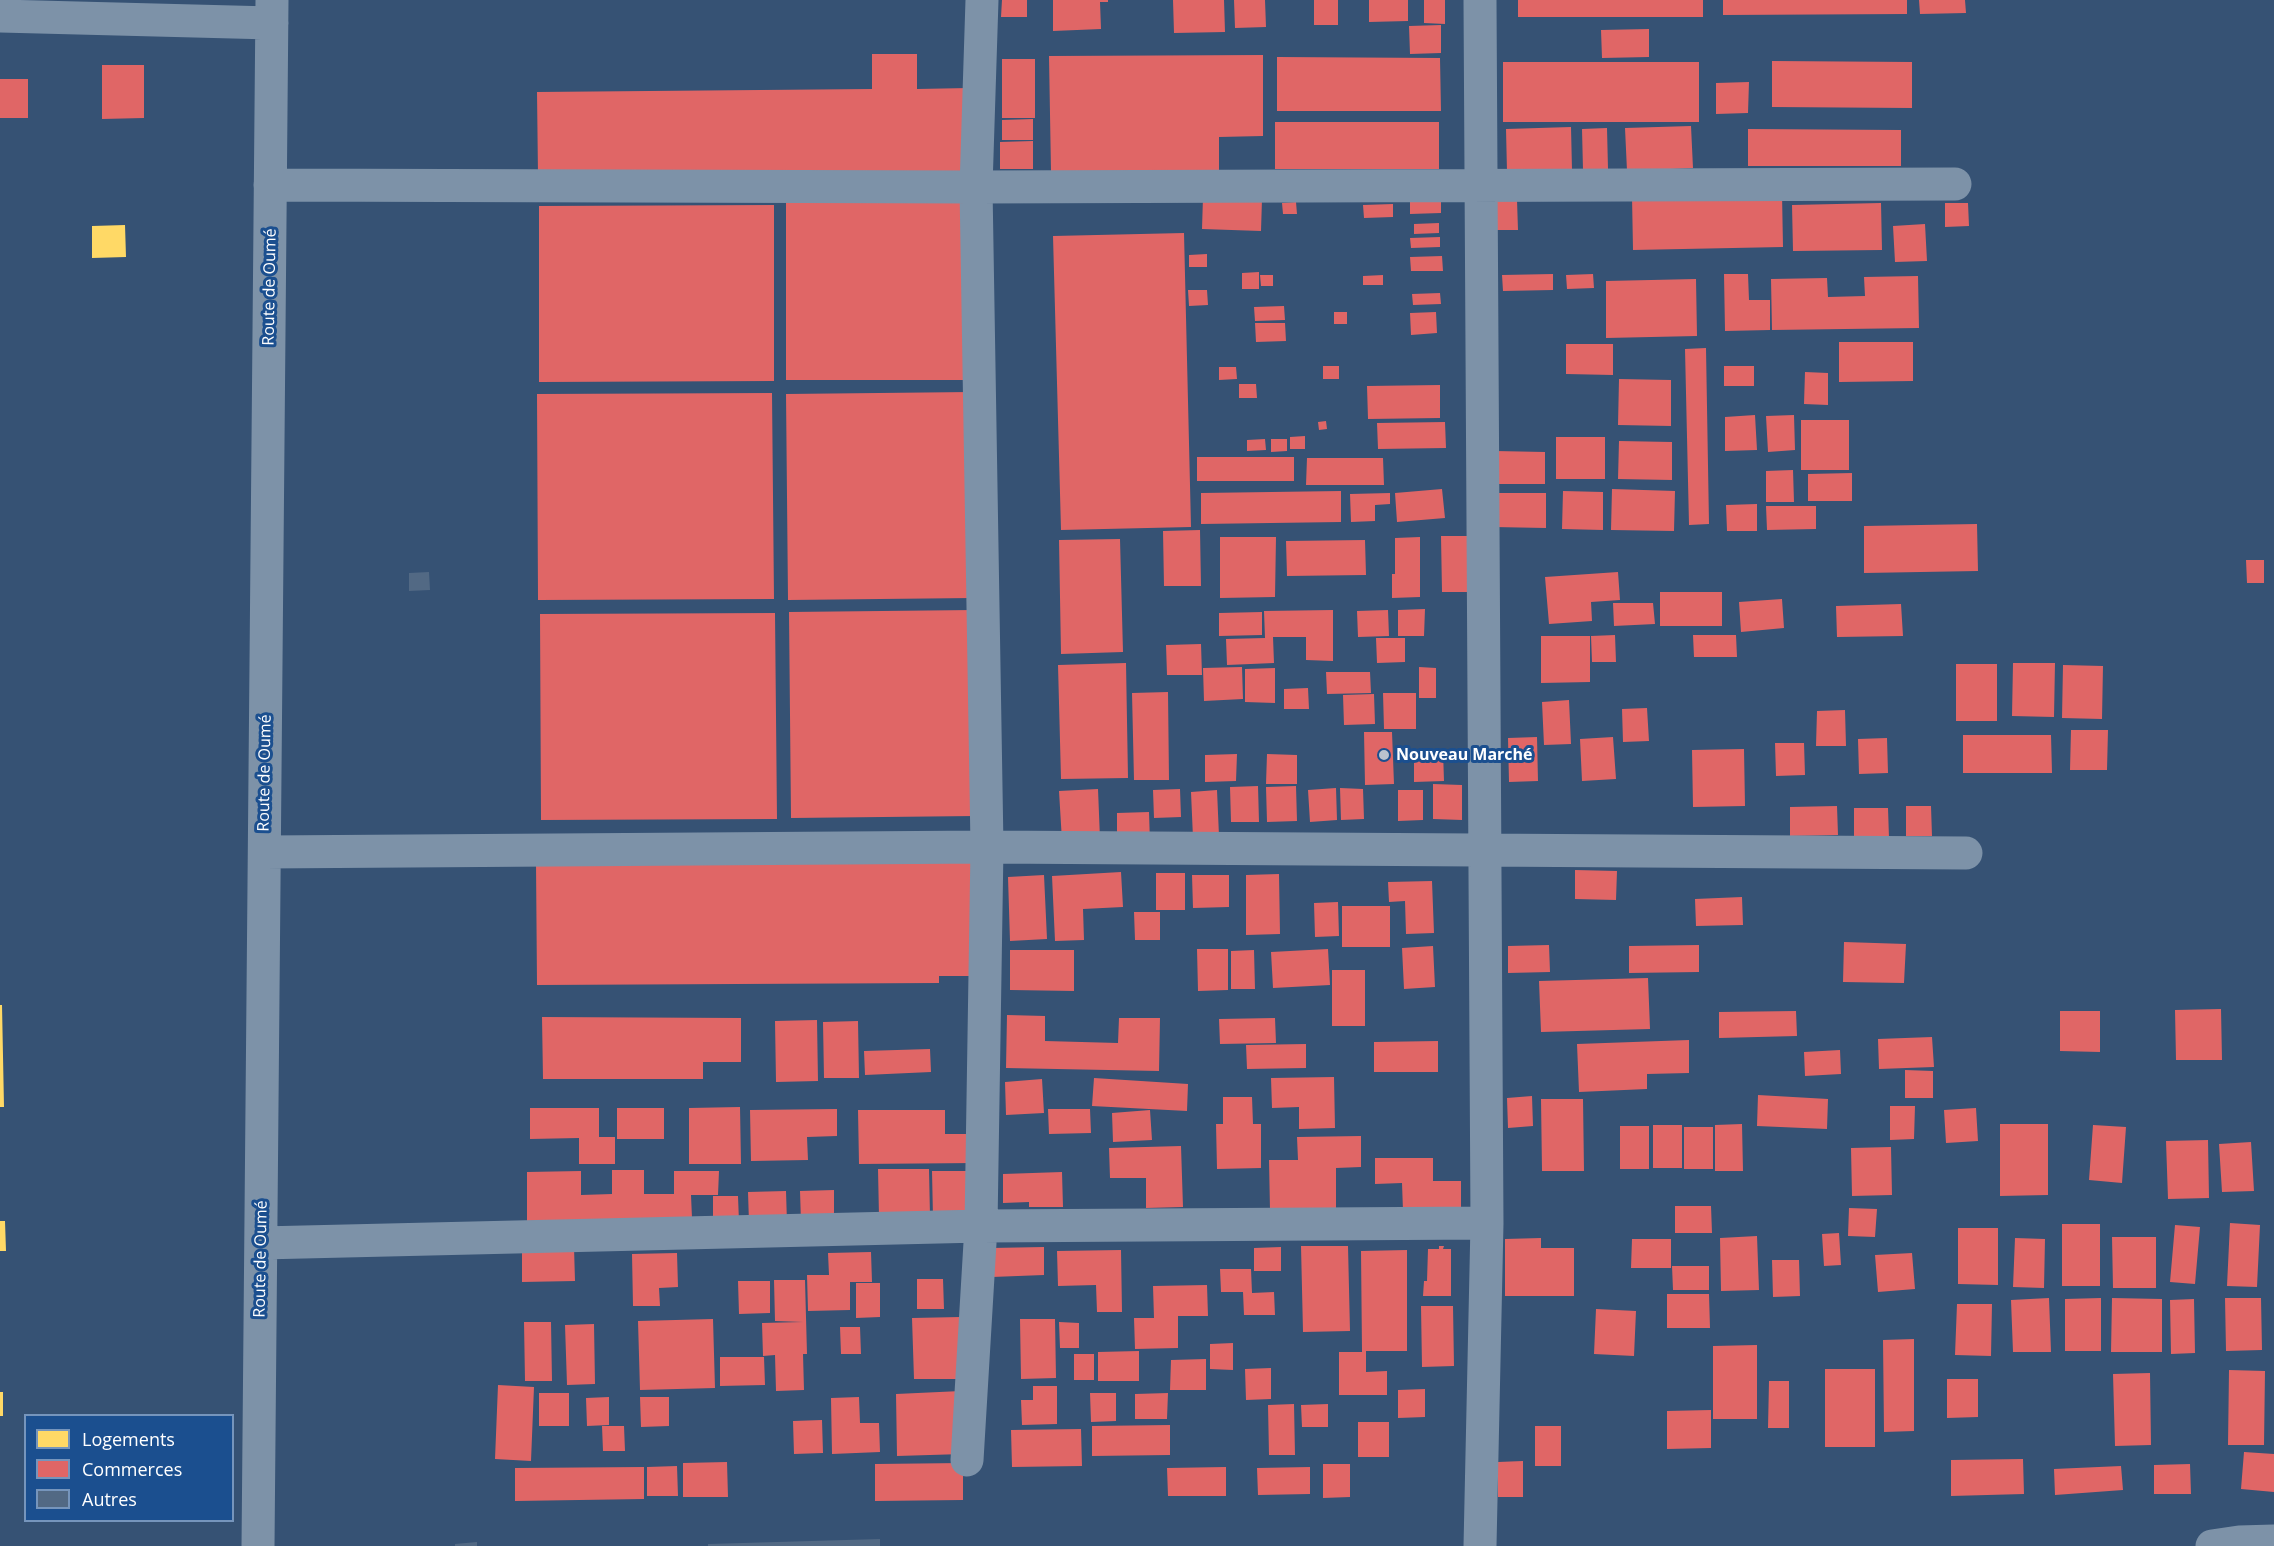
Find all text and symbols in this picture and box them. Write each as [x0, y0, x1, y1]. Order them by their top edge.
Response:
street label: Route de Oumé [259, 228, 281, 346]
street label: Route de Oumé [254, 714, 276, 832]
place label: Nouveau Marché [1396, 745, 1533, 765]
marker: Nouveau Marché [1377, 748, 1391, 762]
street label: Route de Oumé [250, 1200, 272, 1318]
legend [24, 1414, 234, 1522]
text: Logements [82, 1427, 175, 1451]
text: Commerces [82, 1457, 182, 1481]
text: Autres [82, 1487, 137, 1511]

